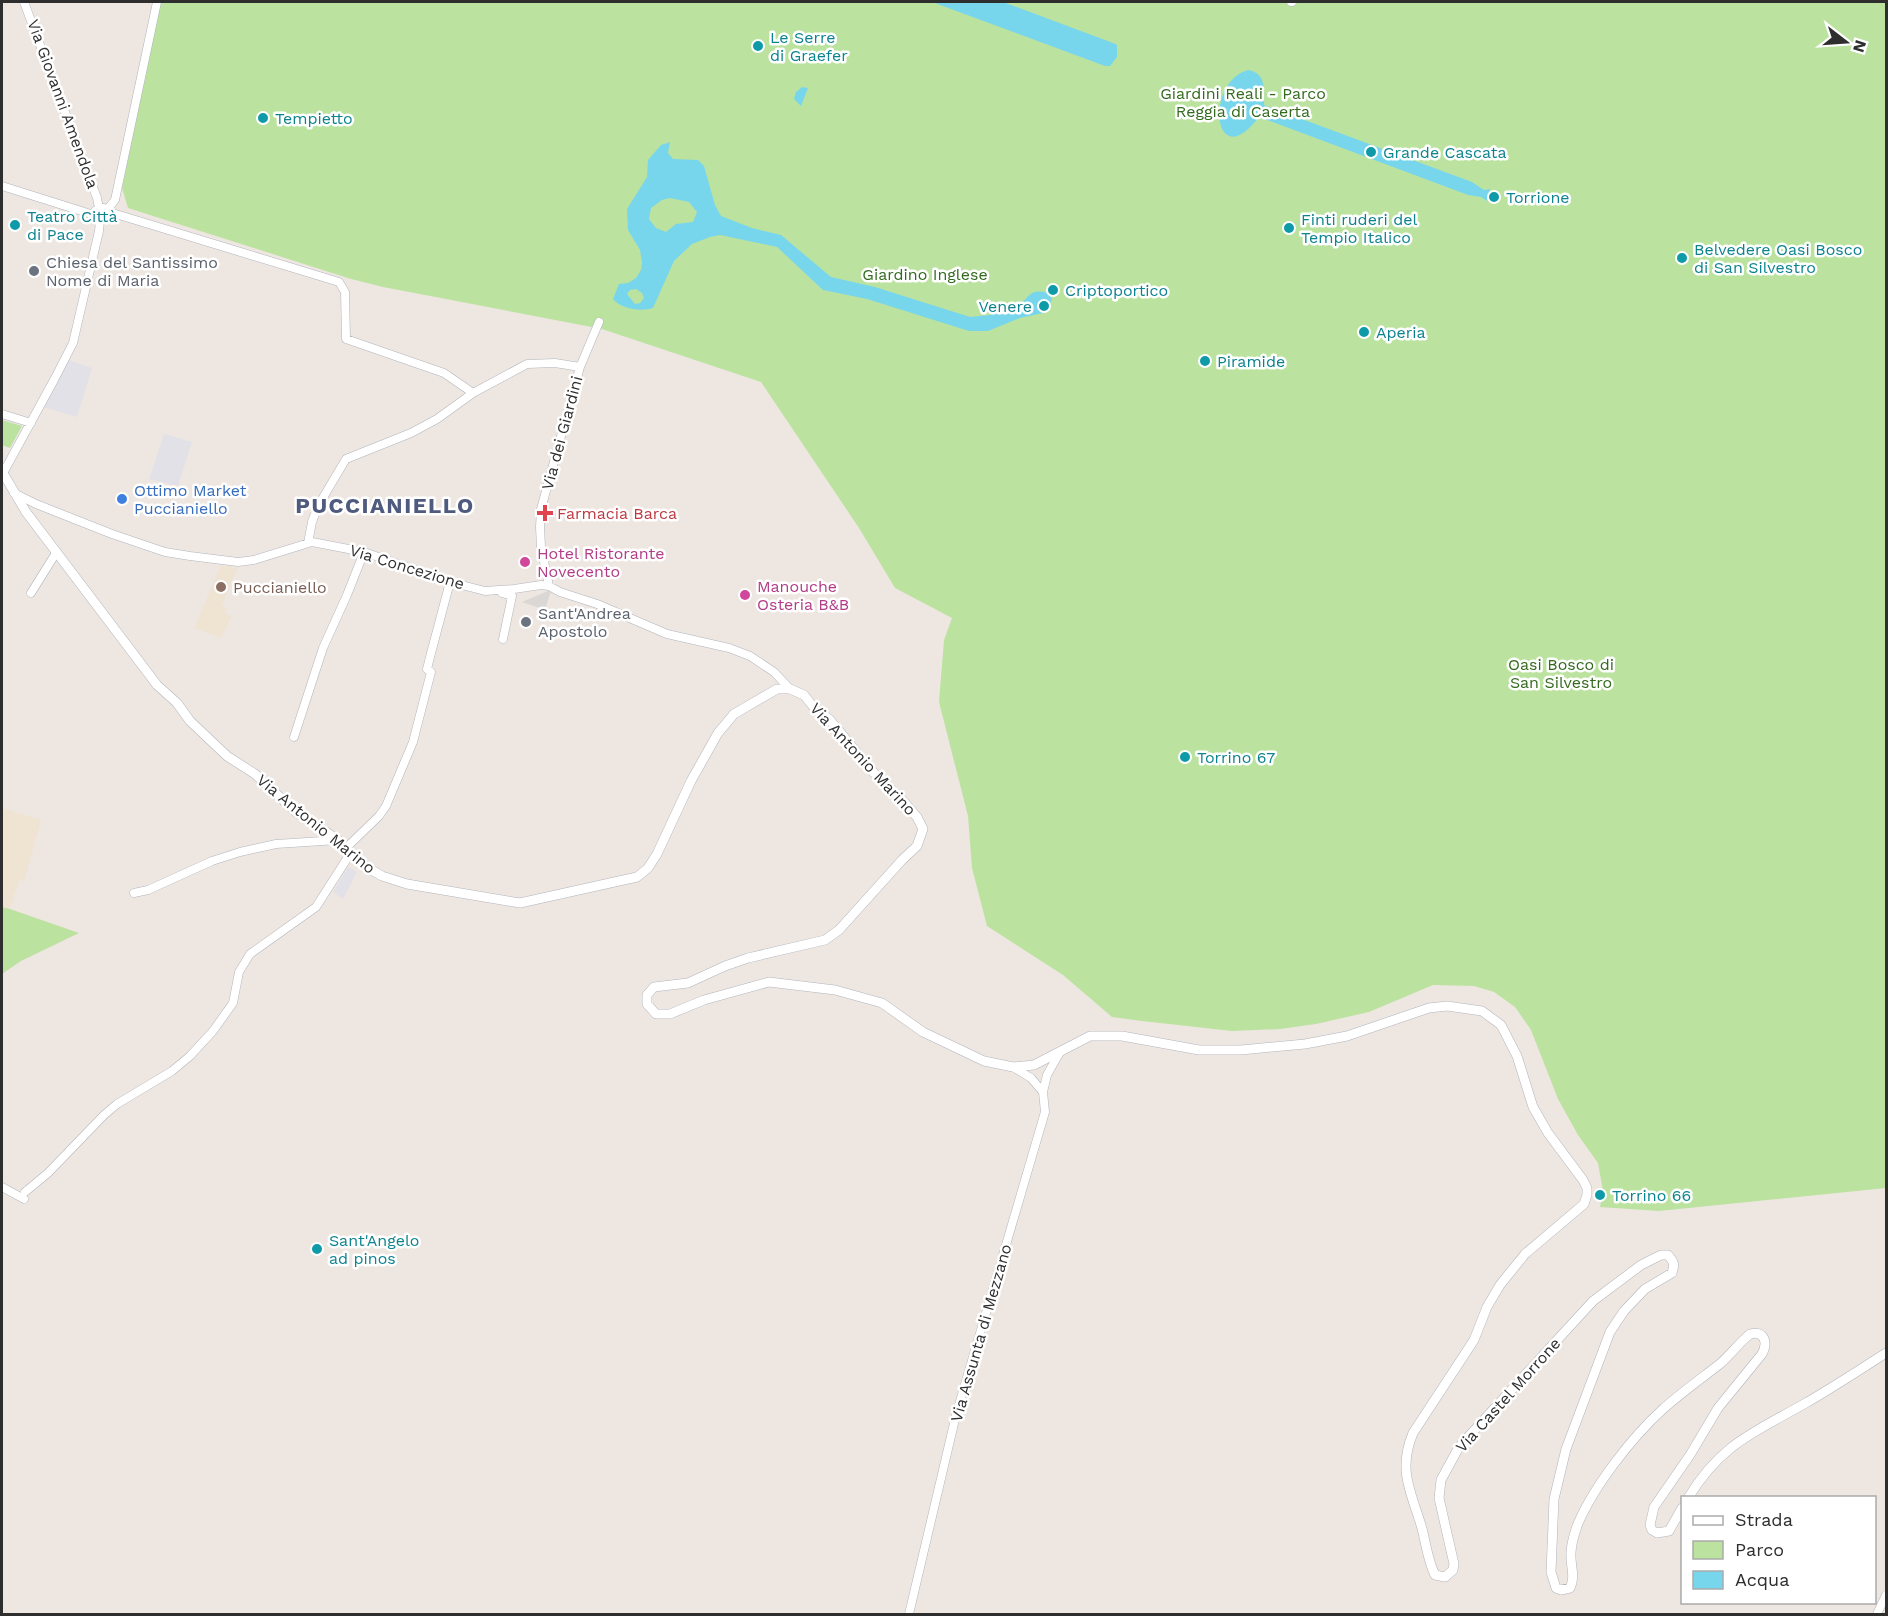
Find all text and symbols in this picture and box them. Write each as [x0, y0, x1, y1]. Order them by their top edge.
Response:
north arrow [1816, 12, 1876, 72]
street label: Via Giovanni Amendola [23, 17, 103, 191]
place label: Le Serre di Graefer [770, 28, 848, 65]
text: N [1849, 38, 1871, 55]
marker: Le Serre di Graefer [751, 39, 765, 53]
park label: Giardini Reali - Parco Reggia di Caserta [1160, 84, 1326, 121]
place label: Tempietto [275, 109, 353, 128]
marker: Tempietto [256, 111, 270, 125]
place label: Grande Cascata [1383, 143, 1507, 162]
marker: Grande Cascata [1364, 145, 1378, 159]
place label: Torrione [1506, 188, 1570, 207]
marker: Torrione [1487, 190, 1501, 204]
place label: Teatro Città di Pace [27, 207, 118, 244]
place label: Finti ruderi del Tempio Italico [1301, 210, 1417, 247]
marker: Teatro Città di Pace [8, 218, 22, 232]
marker: Finti ruderi del Tempio Italico [1282, 221, 1296, 235]
place label: Belvedere Oasi Bosco di San Silvestro [1694, 240, 1862, 277]
marker: Belvedere Oasi Bosco di San Silvestro [1675, 251, 1689, 265]
place label: Chiesa del Santissimo Nome di Maria [46, 253, 218, 290]
marker: Chiesa del Santissimo Nome di Maria [27, 264, 41, 278]
park label: Giardino Inglese [862, 265, 988, 284]
place label: Criptoportico [1065, 281, 1168, 300]
marker: Criptoportico [1046, 283, 1060, 297]
place label: Venere [978, 297, 1032, 316]
marker: Venere [1037, 299, 1051, 313]
place label: Aperia [1376, 323, 1426, 342]
marker: Aperia [1357, 325, 1371, 339]
place label: Piramide [1217, 352, 1285, 371]
marker: Piramide [1198, 354, 1212, 368]
street label: Via dei Giardini [538, 374, 586, 492]
place label: Ottimo Market Puccianiello [134, 481, 247, 518]
marker: Ottimo Market Puccianiello [115, 492, 129, 506]
district label: PUCCIANIELLO [295, 493, 475, 518]
place label: Farmacia Barca [557, 504, 677, 523]
marker: Farmacia Barca [538, 506, 552, 520]
street label: Via Concezione [347, 541, 467, 593]
place label: Hotel Ristorante Novecento [537, 544, 664, 581]
marker: Hotel Ristorante Novecento [518, 555, 532, 569]
place label: Manouche Osteria B&B [757, 577, 849, 614]
place label: Puccianiello [233, 578, 327, 597]
marker: Puccianiello [214, 580, 228, 594]
marker: Manouche Osteria B&B [738, 588, 752, 602]
place label: Sant'Andrea Apostolo [538, 604, 631, 641]
marker: Sant'Andrea Apostolo [519, 615, 533, 629]
park label: Oasi Bosco di San Silvestro [1508, 655, 1614, 692]
street label: Via Antonio Marino [806, 699, 920, 819]
place label: Torrino 67 [1197, 748, 1275, 767]
marker: Torrino 67 [1178, 750, 1192, 764]
street label: Via Antonio Marino [253, 770, 379, 878]
place label: Torrino 66 [1612, 1186, 1691, 1205]
marker: Torrino 66 [1593, 1188, 1607, 1202]
place label: Sant'Angelo ad pinos [329, 1231, 419, 1268]
marker: Sant'Angelo ad pinos [310, 1242, 324, 1256]
street label: Via Assunta di Mezzano [946, 1242, 1016, 1424]
street label: Via Castel Morrone [1452, 1334, 1564, 1456]
legend [1681, 1496, 1876, 1604]
text: Strada [1735, 1509, 1793, 1530]
text: Parco [1735, 1539, 1784, 1560]
text: Acqua [1735, 1569, 1789, 1590]

